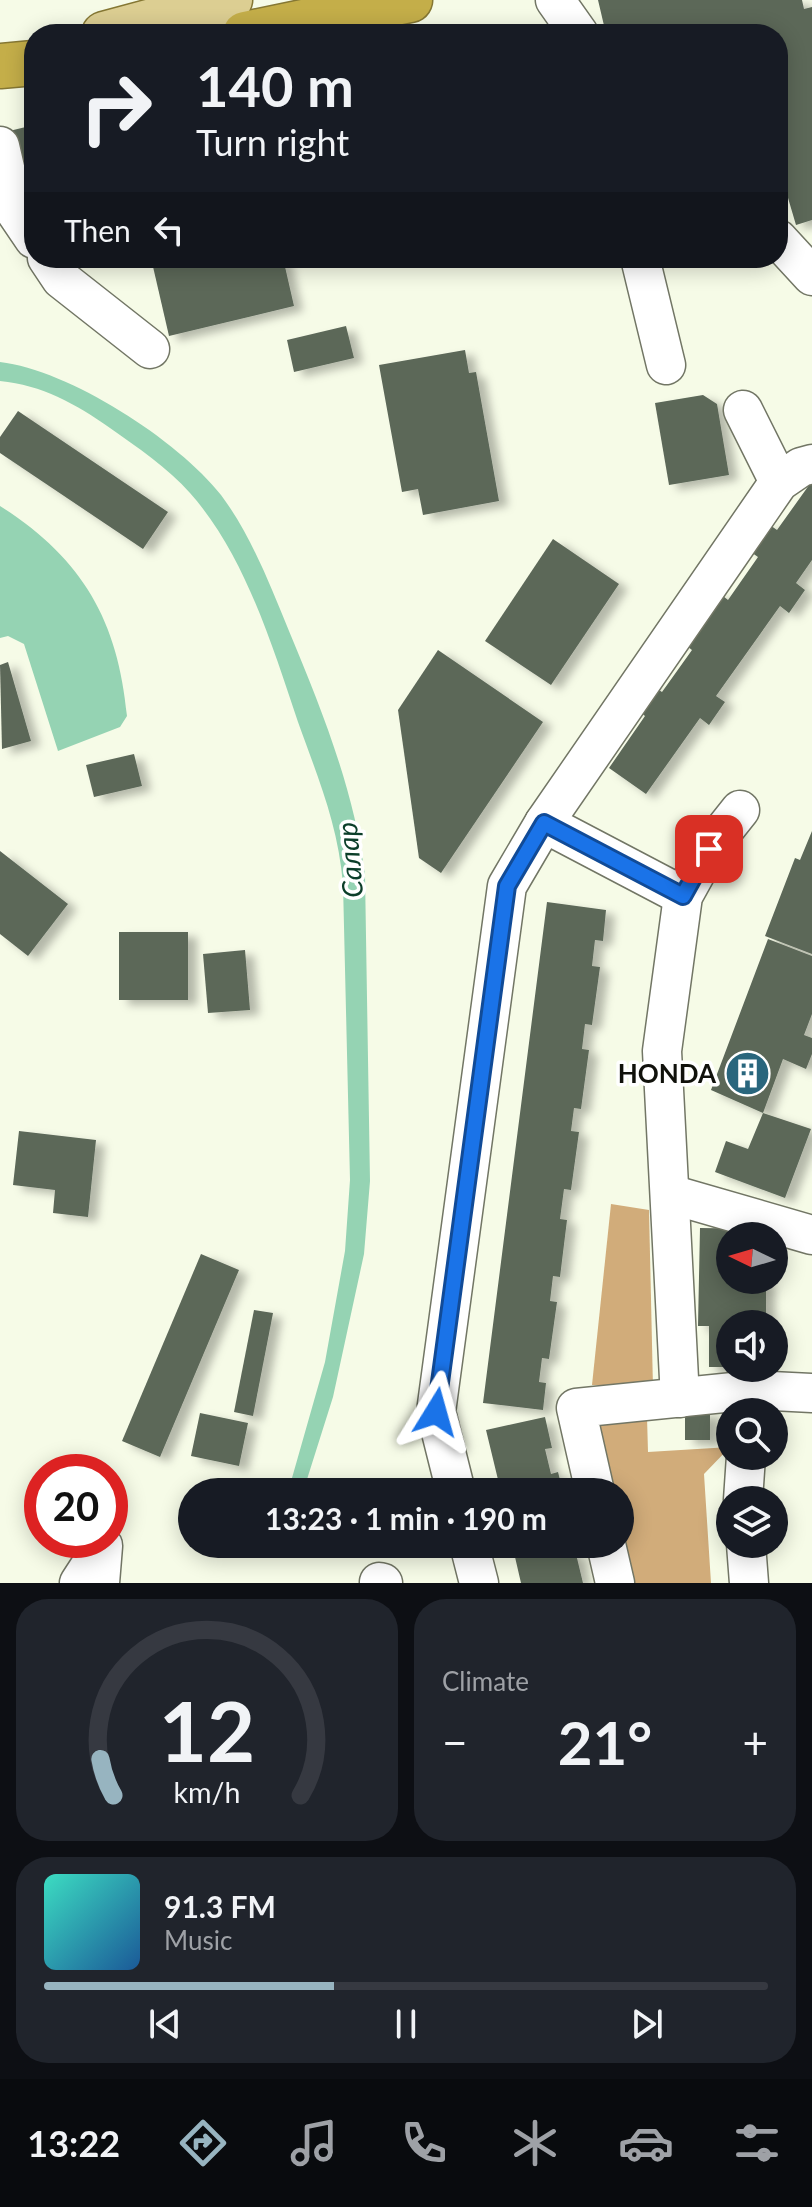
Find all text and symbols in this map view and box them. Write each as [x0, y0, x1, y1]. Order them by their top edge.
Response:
text: 140 m [196, 52, 354, 119]
icon: right [64, 56, 168, 160]
text: Turn right [196, 120, 349, 164]
icon: left [147, 208, 191, 252]
text: Then [64, 212, 131, 248]
pin [675, 815, 743, 883]
water label: Салар [329, 821, 369, 899]
icon: arrive [687, 827, 731, 871]
building icon: HONDA [723, 1050, 771, 1098]
place label: HONDA [618, 1057, 717, 1089]
north arrow [716, 1222, 788, 1294]
map controls [716, 1222, 788, 1558]
button: sound [716, 1310, 788, 1382]
position arrow [394, 1370, 478, 1454]
button: search [716, 1398, 788, 1470]
speed limit sign: 20 [24, 1454, 128, 1558]
button: layers [716, 1486, 788, 1558]
text: 13:23 · 1 min · 190 m [265, 1500, 547, 1536]
text: Climate [442, 1665, 529, 1697]
text: 12 [159, 1680, 255, 1780]
text: 21° [558, 1706, 652, 1778]
text: − [442, 1716, 468, 1768]
text: + [742, 1716, 768, 1768]
text: km/h [174, 1775, 240, 1809]
text: 91.3 FM [164, 1888, 276, 1924]
text: Music [164, 1924, 232, 1956]
icon: previous [143, 2002, 187, 2046]
icon: pause [384, 2002, 428, 2046]
icon: next [625, 2002, 669, 2046]
icon: directions [175, 2115, 231, 2171]
icon: music [286, 2115, 342, 2171]
icon: phone [396, 2115, 452, 2171]
icon: climate [507, 2115, 563, 2171]
icon: car [618, 2115, 674, 2171]
icon: filters [729, 2115, 785, 2171]
text: 13:22 [27, 2121, 120, 2165]

